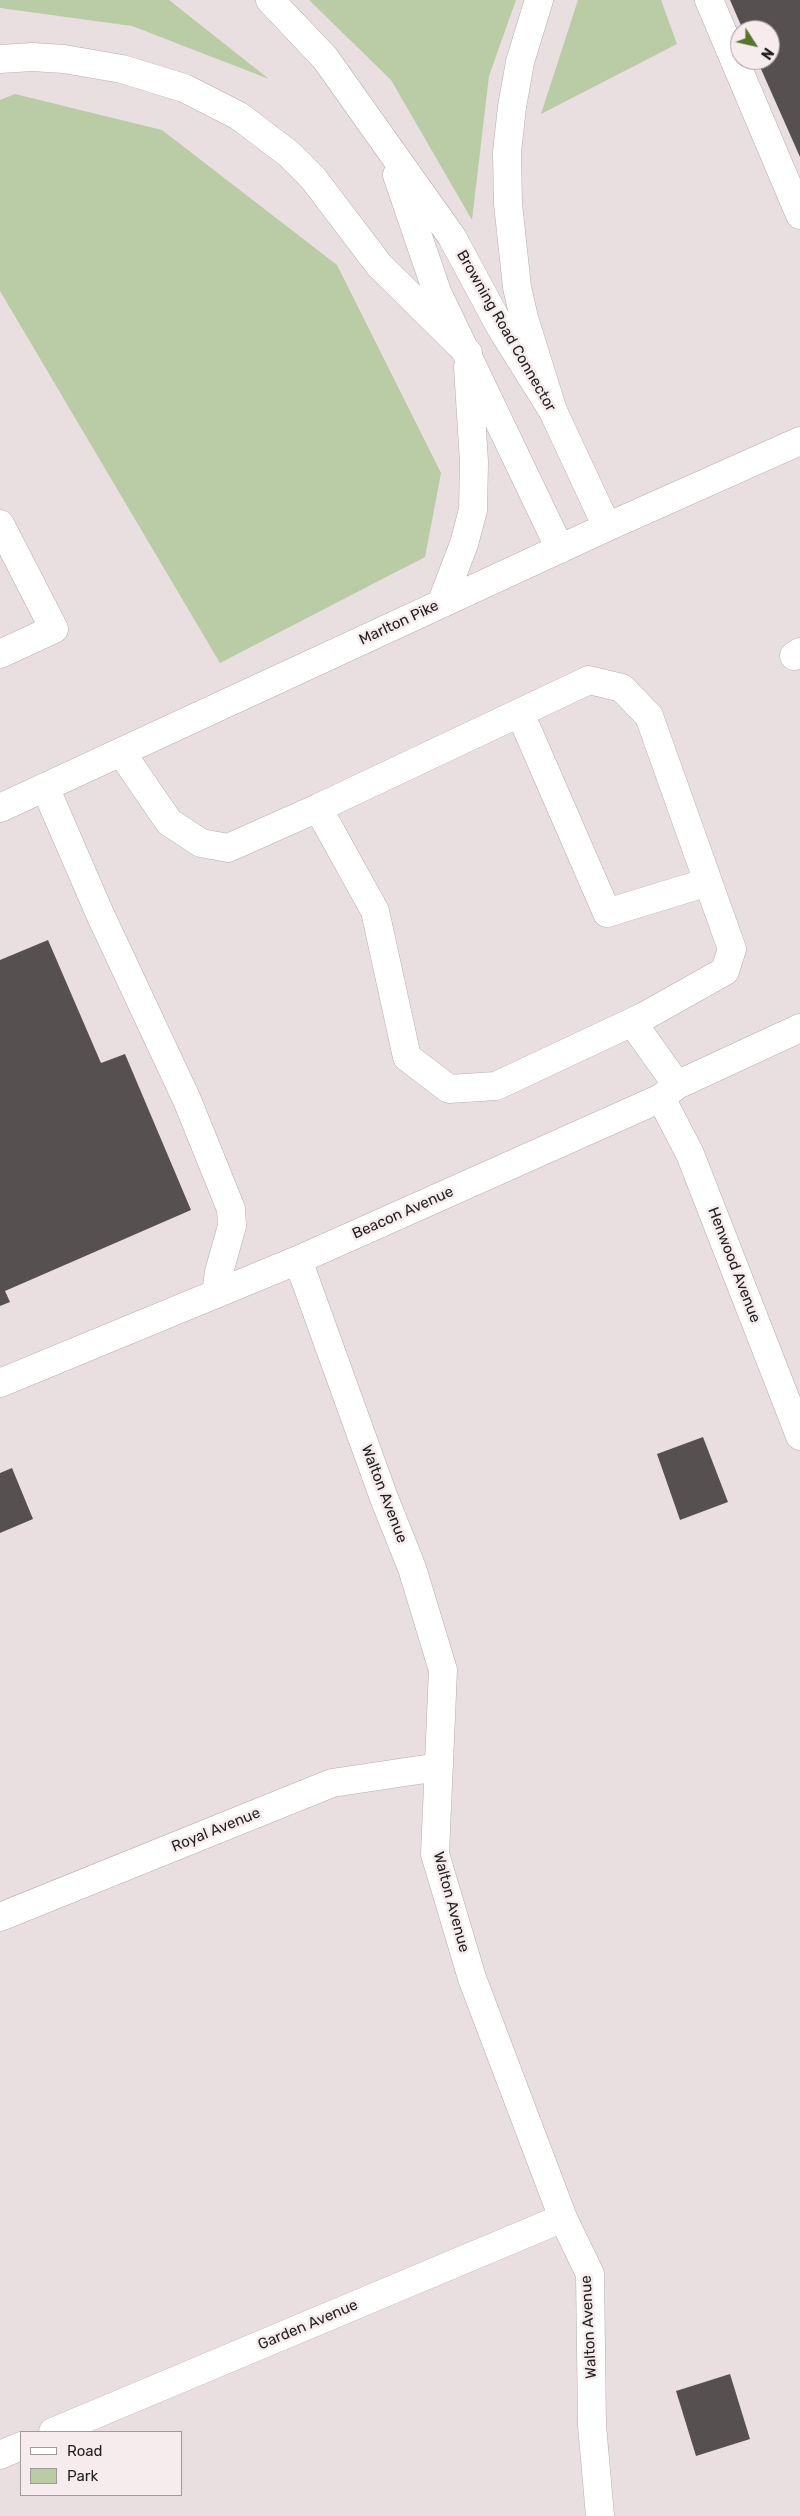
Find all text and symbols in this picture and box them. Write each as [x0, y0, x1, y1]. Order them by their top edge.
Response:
north arrow [730, 20, 780, 70]
text: N [757, 44, 777, 62]
street label: Browning Road Connector [452, 247, 560, 415]
street label: Marlton Pike [356, 597, 442, 649]
street label: Beacon Avenue [350, 1183, 456, 1243]
street label: Henwood Avenue [704, 1205, 764, 1325]
street label: Walton Avenue [357, 1443, 411, 1545]
street label: Royal Avenue [169, 1804, 263, 1856]
street label: Walton Avenue [429, 1850, 473, 1954]
street label: Walton Avenue [577, 2275, 601, 2379]
street label: Garden Avenue [255, 2296, 361, 2354]
legend [20, 2431, 182, 2496]
text: Road [67, 2442, 103, 2460]
text: Park [67, 2467, 98, 2485]

